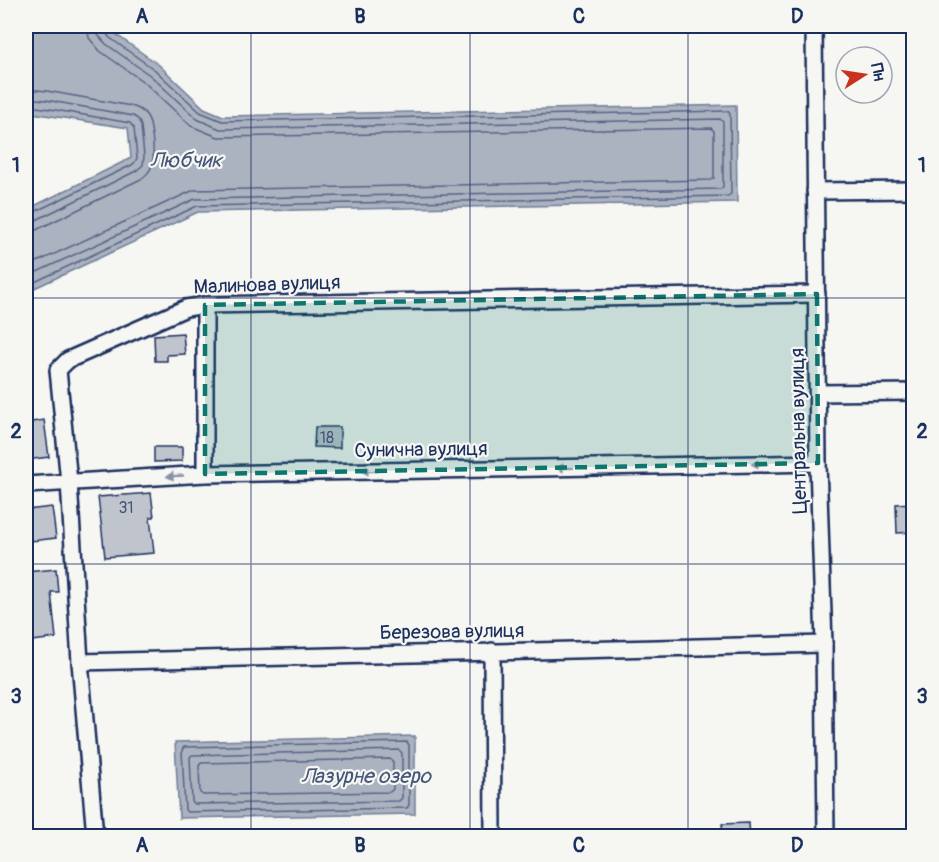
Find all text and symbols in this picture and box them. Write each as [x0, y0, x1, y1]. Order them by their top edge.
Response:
text: A [136, 4, 149, 29]
text: B [354, 4, 366, 29]
text: C [573, 4, 585, 29]
text: D [791, 4, 804, 29]
north arrow [834, 45, 894, 105]
text: Пн [866, 61, 889, 83]
water label: Любчик [150, 147, 224, 174]
text: 1 [12, 153, 20, 178]
text: 1 [918, 153, 926, 178]
street label: Малинова вулиця [193, 269, 341, 300]
street label: Центральна вулиця [785, 348, 812, 514]
text: 2 [10, 419, 22, 444]
text: 2 [916, 419, 928, 444]
house number: 18 [320, 428, 334, 448]
street label: Сунична вулиця [354, 436, 488, 463]
one-way arrow [750, 459, 769, 469]
one-way arrow [556, 463, 575, 472]
one-way arrow [361, 467, 380, 476]
one-way arrow [166, 472, 185, 481]
house number: 31 [118, 498, 134, 518]
street label: Березова вулиця [379, 618, 525, 645]
text: 3 [10, 684, 22, 709]
text: 3 [916, 684, 928, 709]
water label: Лазурне озеро [301, 763, 433, 790]
text: A [136, 833, 149, 858]
text: B [354, 833, 366, 858]
text: C [573, 833, 585, 858]
text: D [791, 833, 804, 858]

